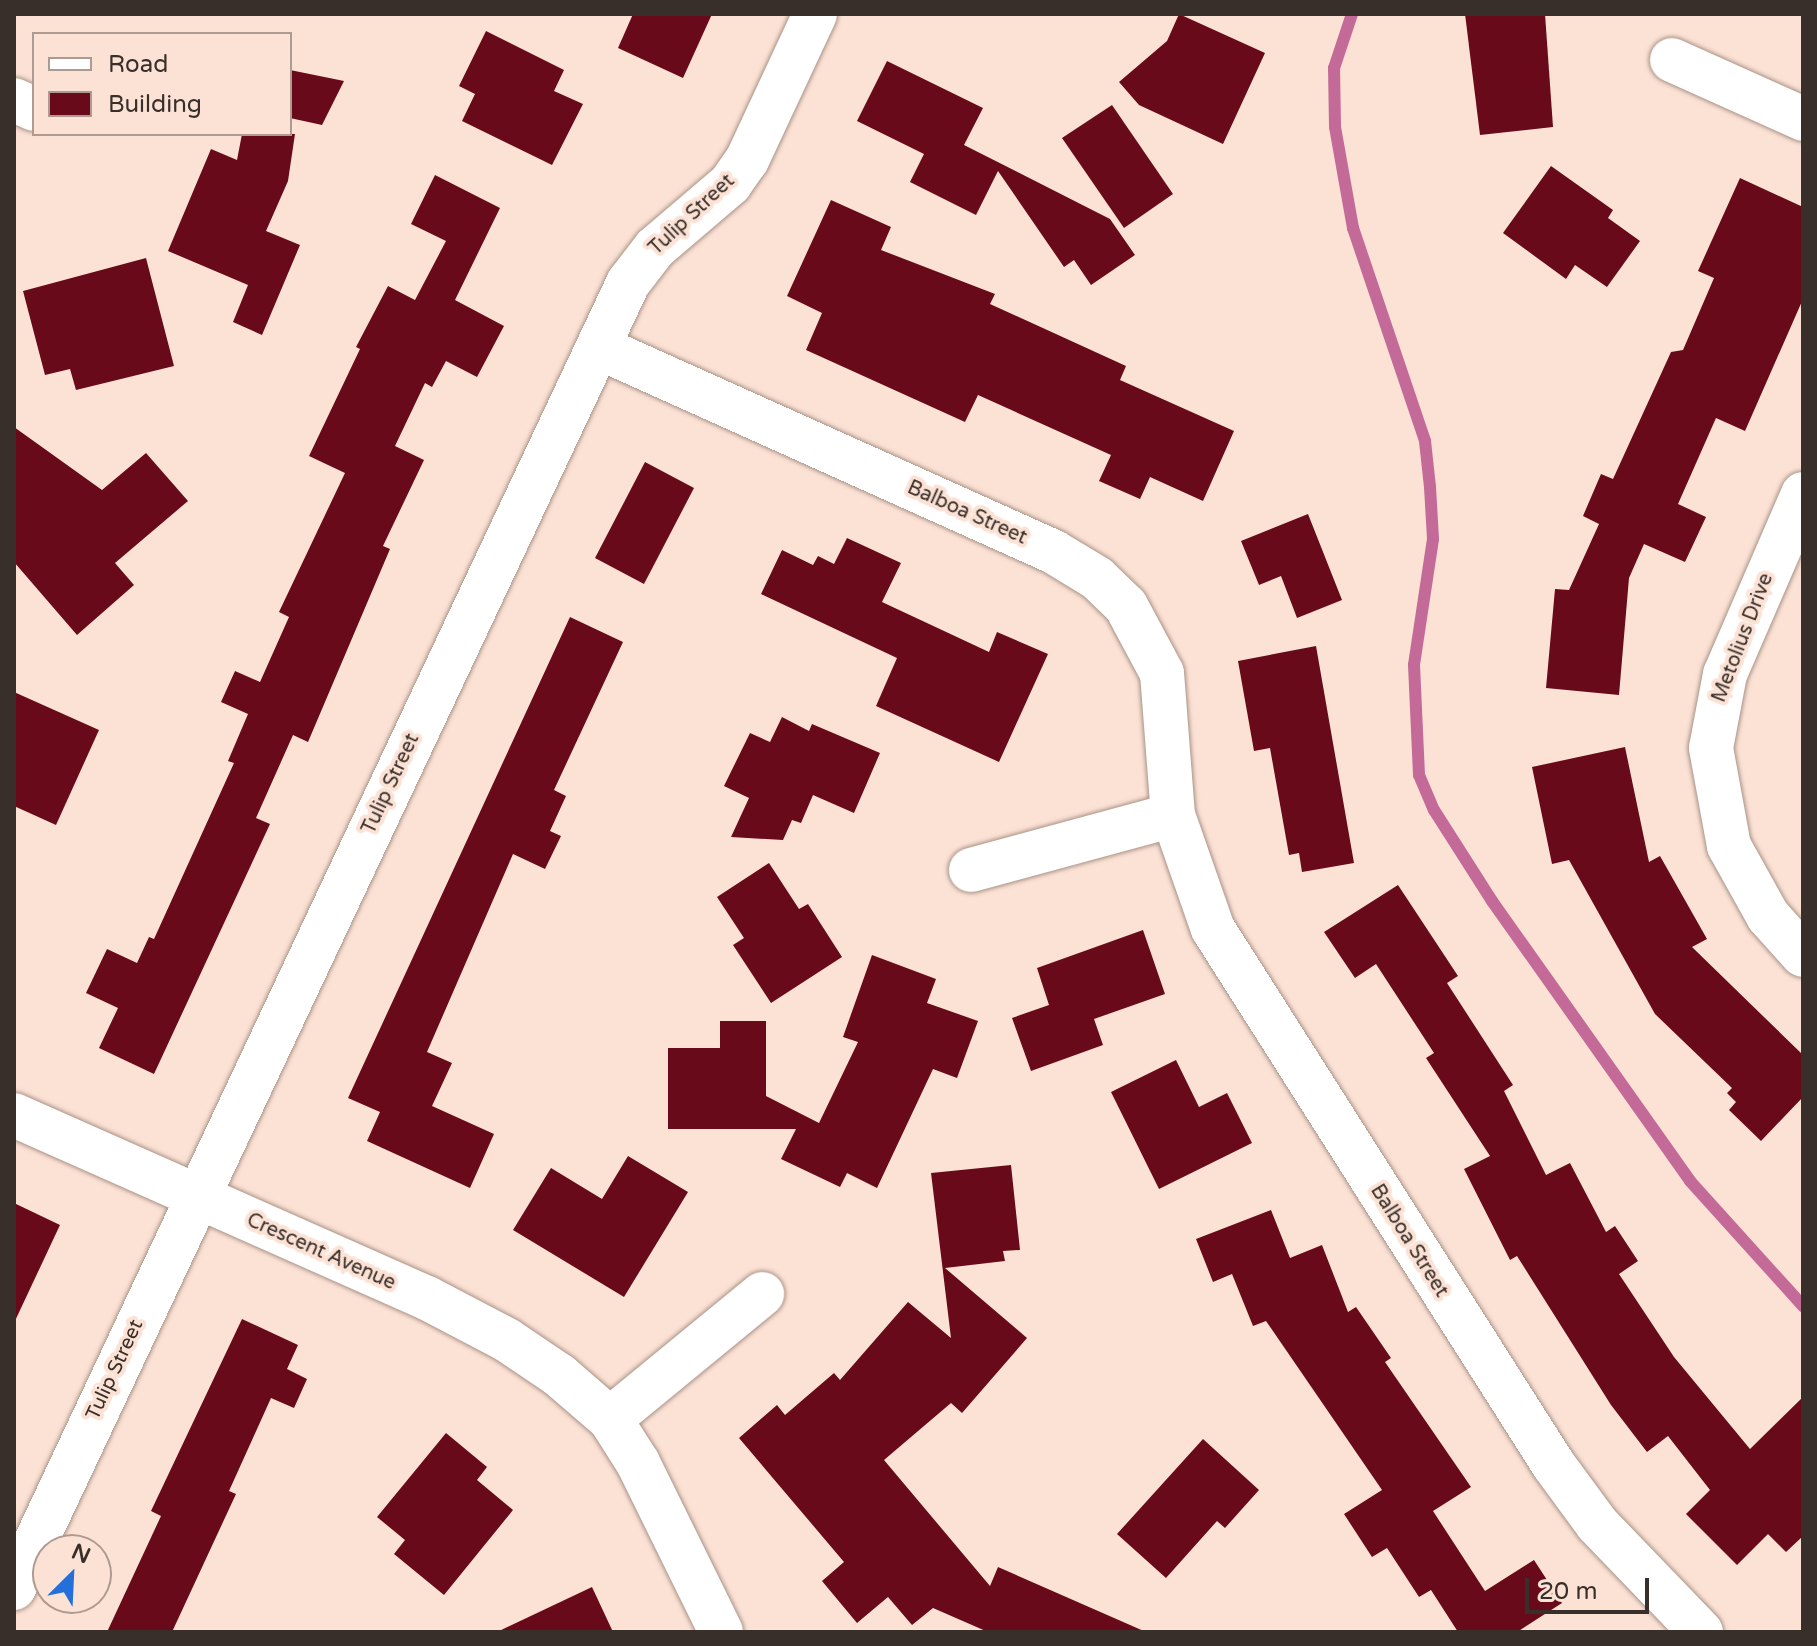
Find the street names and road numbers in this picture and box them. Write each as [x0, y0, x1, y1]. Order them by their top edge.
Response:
street label: Tulip Street [644, 169, 740, 261]
street label: Balboa Street [903, 476, 1031, 550]
street label: Metolius Drive [1707, 570, 1779, 706]
street label: Tulip Street [357, 730, 425, 838]
street label: Balboa Street [1365, 1180, 1453, 1302]
street label: Crescent Avenue [243, 1208, 399, 1296]
street label: Tulip Street [81, 1316, 149, 1424]

